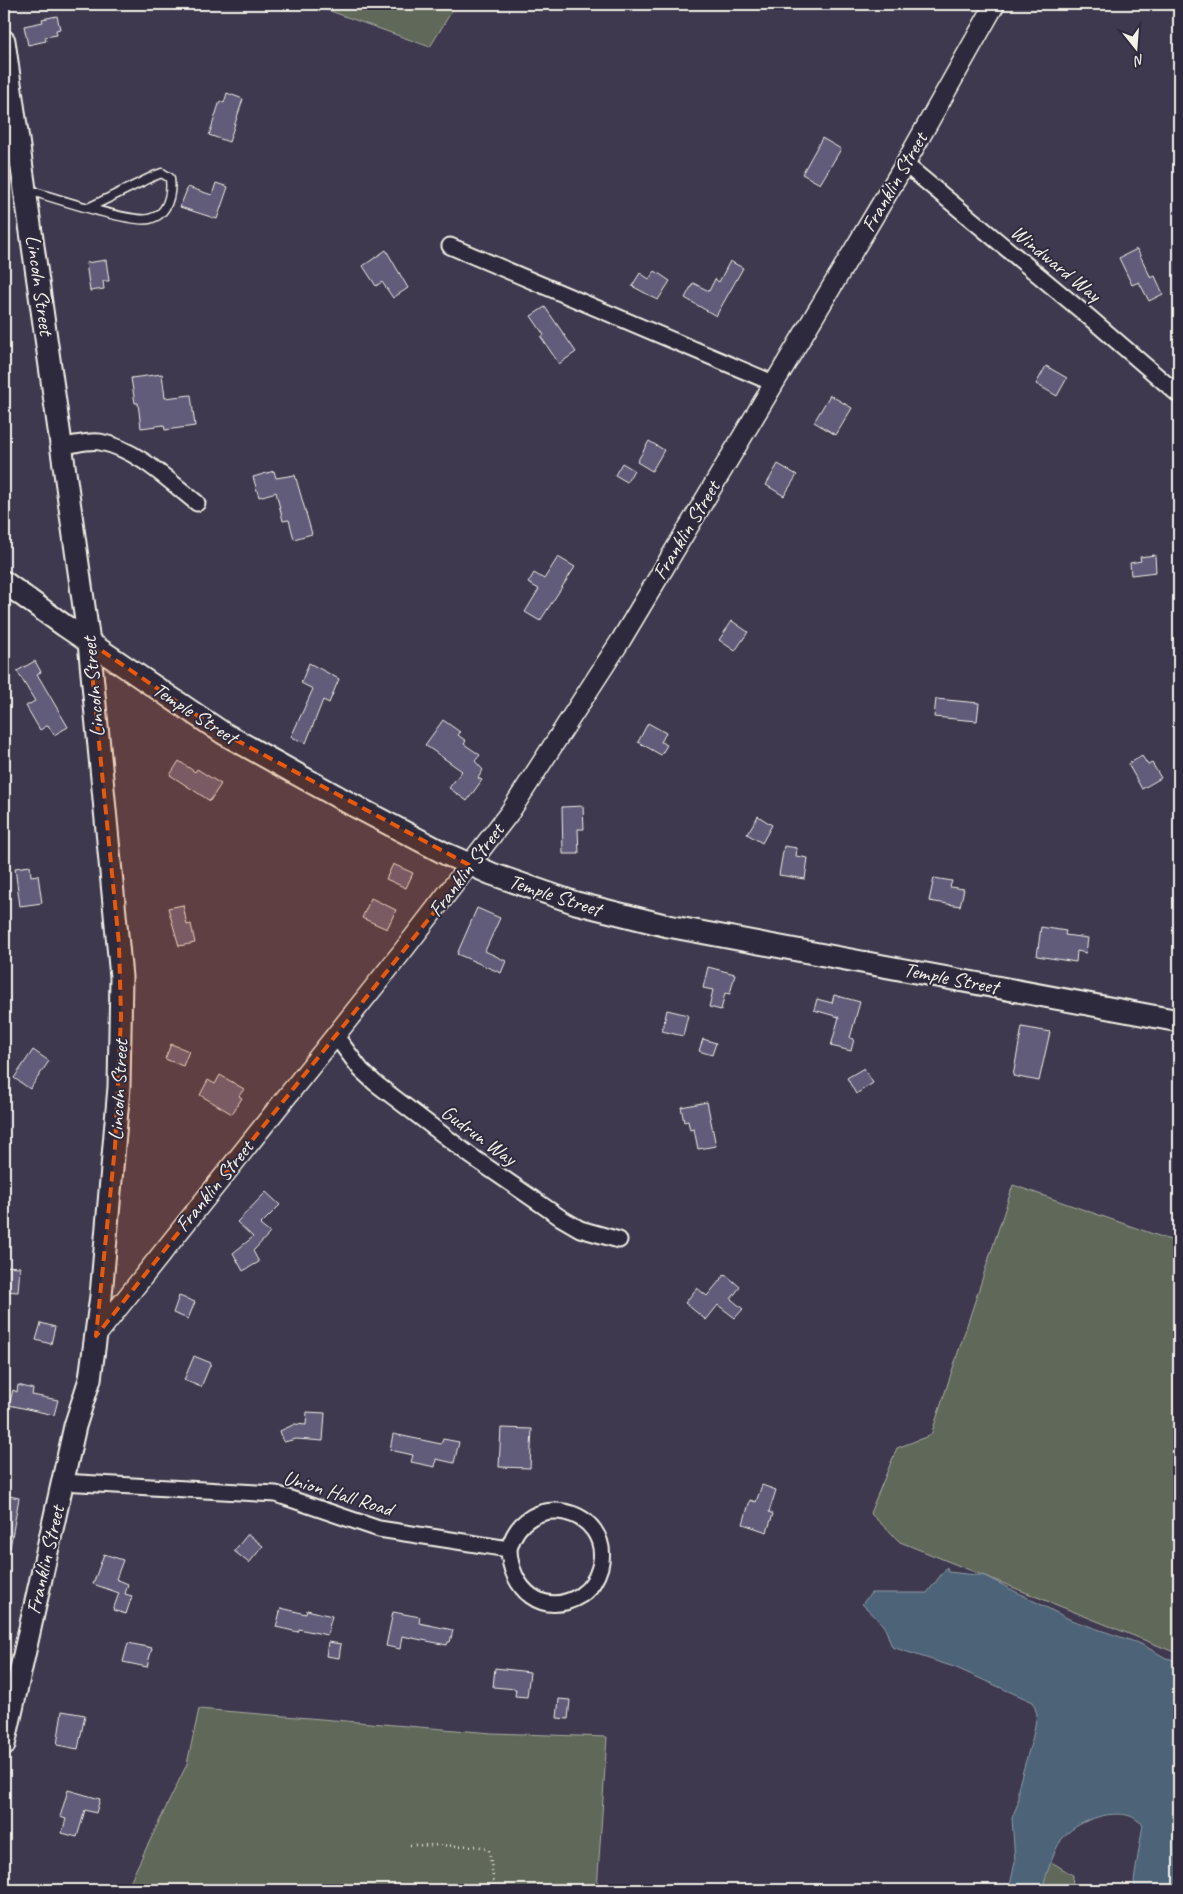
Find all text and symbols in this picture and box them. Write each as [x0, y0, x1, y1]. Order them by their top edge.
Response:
north arrow [1110, 22, 1160, 72]
text: N [1131, 51, 1146, 70]
street label: Franklin Street [855, 126, 934, 236]
street label: Windward Way [1006, 219, 1108, 308]
street label: Lincoln Street [20, 233, 60, 339]
street label: Franklin Street [646, 474, 727, 584]
street label: Lincoln Street [75, 634, 110, 738]
street label: Temple Street [148, 676, 245, 752]
street label: Franklin Street [422, 816, 511, 922]
street label: Temple Street [506, 868, 607, 923]
street label: Temple Street [902, 956, 1003, 1000]
street label: Lincoln Street [102, 1037, 134, 1141]
street label: Gudrun Way [436, 1099, 523, 1172]
street label: Franklin Street [169, 1133, 260, 1237]
street label: Union Hall Road [280, 1464, 399, 1523]
street label: Franklin Street [20, 1501, 71, 1617]

